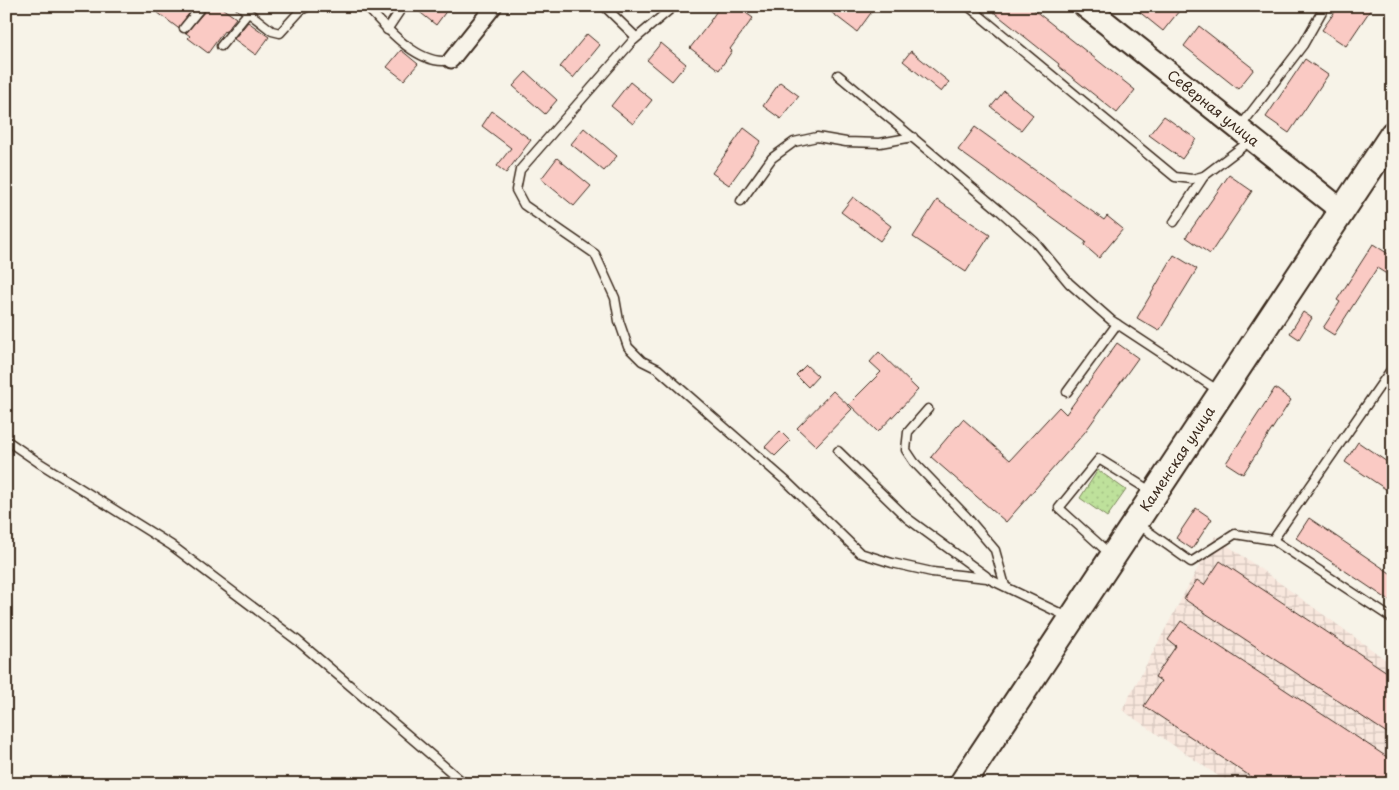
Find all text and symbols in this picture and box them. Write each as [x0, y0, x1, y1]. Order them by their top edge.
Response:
street label: Северная улица [1163, 64, 1264, 151]
street label: Каменская улица [1135, 402, 1220, 515]

